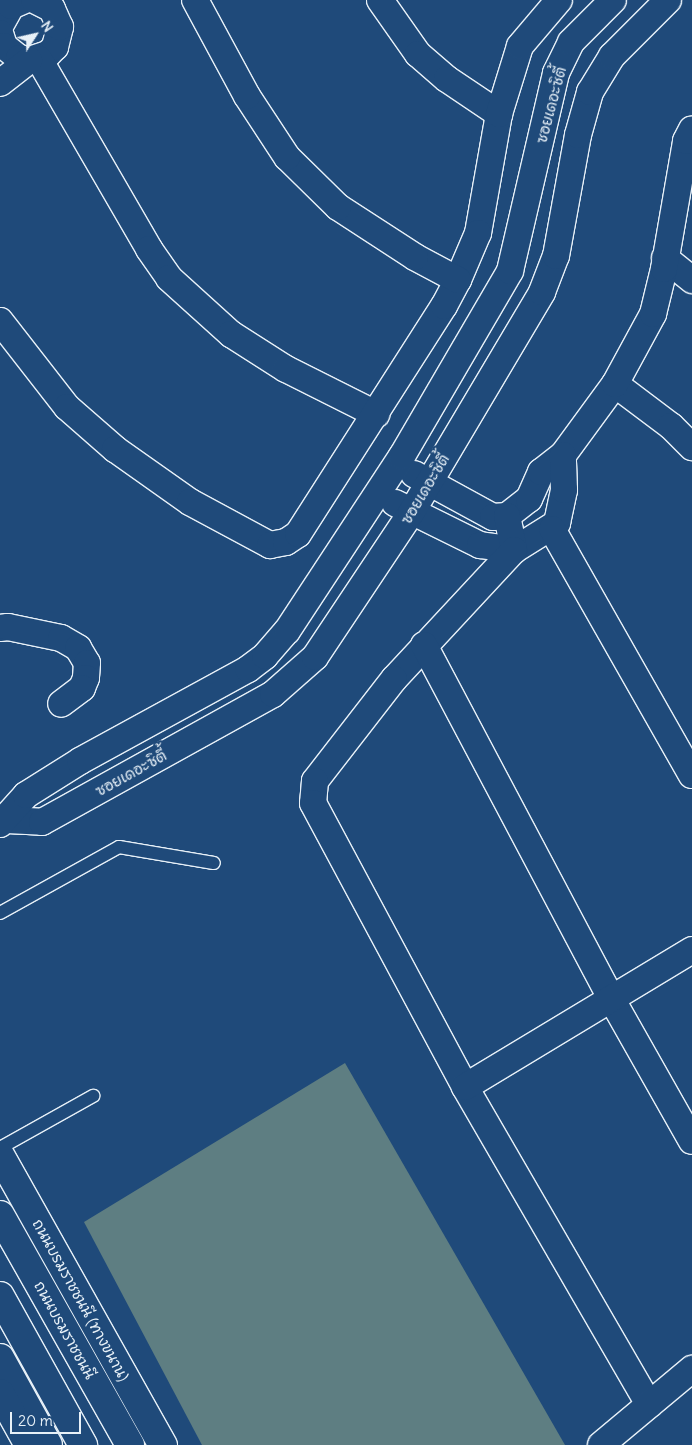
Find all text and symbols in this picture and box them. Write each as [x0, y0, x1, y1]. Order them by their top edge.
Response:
north arrow [10, 10, 60, 60]
text: N [37, 17, 57, 36]
street label: ซอยเดอะซิตี้ [532, 65, 570, 145]
street label: ซอยเดอะซิตี้ [397, 451, 453, 527]
street label: ซอยเดอะซิตี้ [92, 746, 170, 800]
street label: ถนนบรมราชชนนี (ทางขนาน) [29, 1216, 133, 1384]
street label: ถนนบรมราชชนนี [31, 1278, 99, 1382]
scale bar [12, 1402, 84, 1434]
text: 20 m [18, 1411, 53, 1430]

